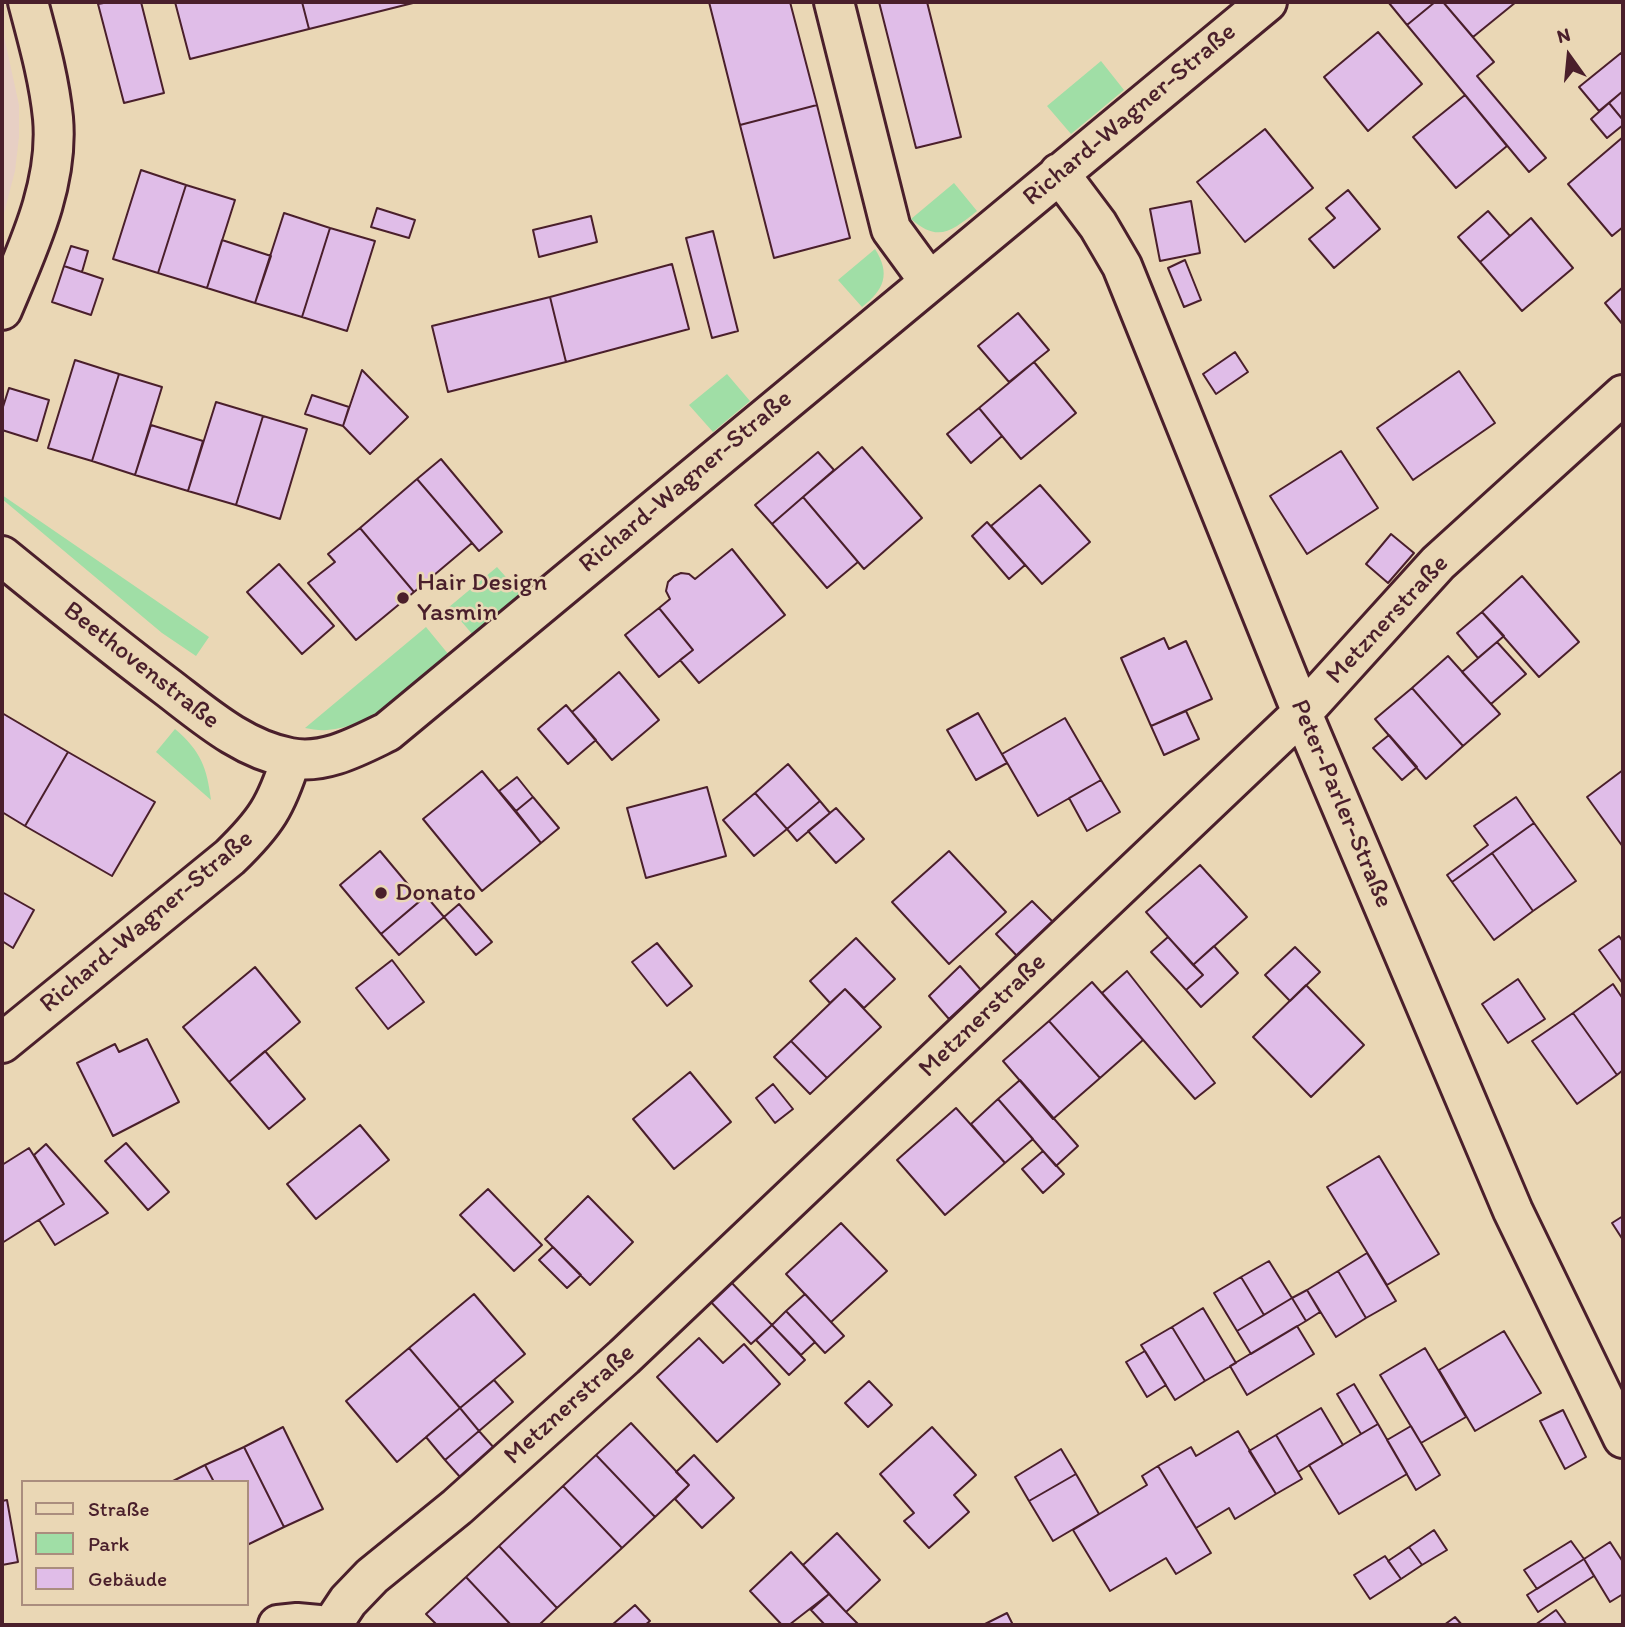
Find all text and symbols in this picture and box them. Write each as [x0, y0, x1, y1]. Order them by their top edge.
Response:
street label: Richard-Wagner-Straße [1017, 17, 1243, 213]
north arrow [1534, 21, 1604, 91]
text: N [1554, 22, 1573, 48]
street label: Richard-Wagner-Straße [573, 384, 799, 580]
street label: Metznerstraße [1320, 549, 1456, 691]
place label: Hair Design Yasmin [417, 567, 547, 628]
marker: Hair Design Yasmin [395, 590, 411, 606]
street label: Beethovenstraße [57, 595, 225, 737]
street label: Peter-Parler-Straße [1283, 695, 1399, 913]
street label: Richard-Wagner-Straße [34, 824, 260, 1020]
place label: Donato [395, 877, 476, 909]
marker: Donato [373, 885, 389, 901]
street label: Metznerstraße [913, 947, 1053, 1085]
street label: Metznerstraße [498, 1338, 642, 1472]
legend [21, 1480, 248, 1606]
text: Straße [88, 1496, 149, 1521]
text: Park [88, 1531, 129, 1556]
text: Gebäude [88, 1566, 167, 1591]

